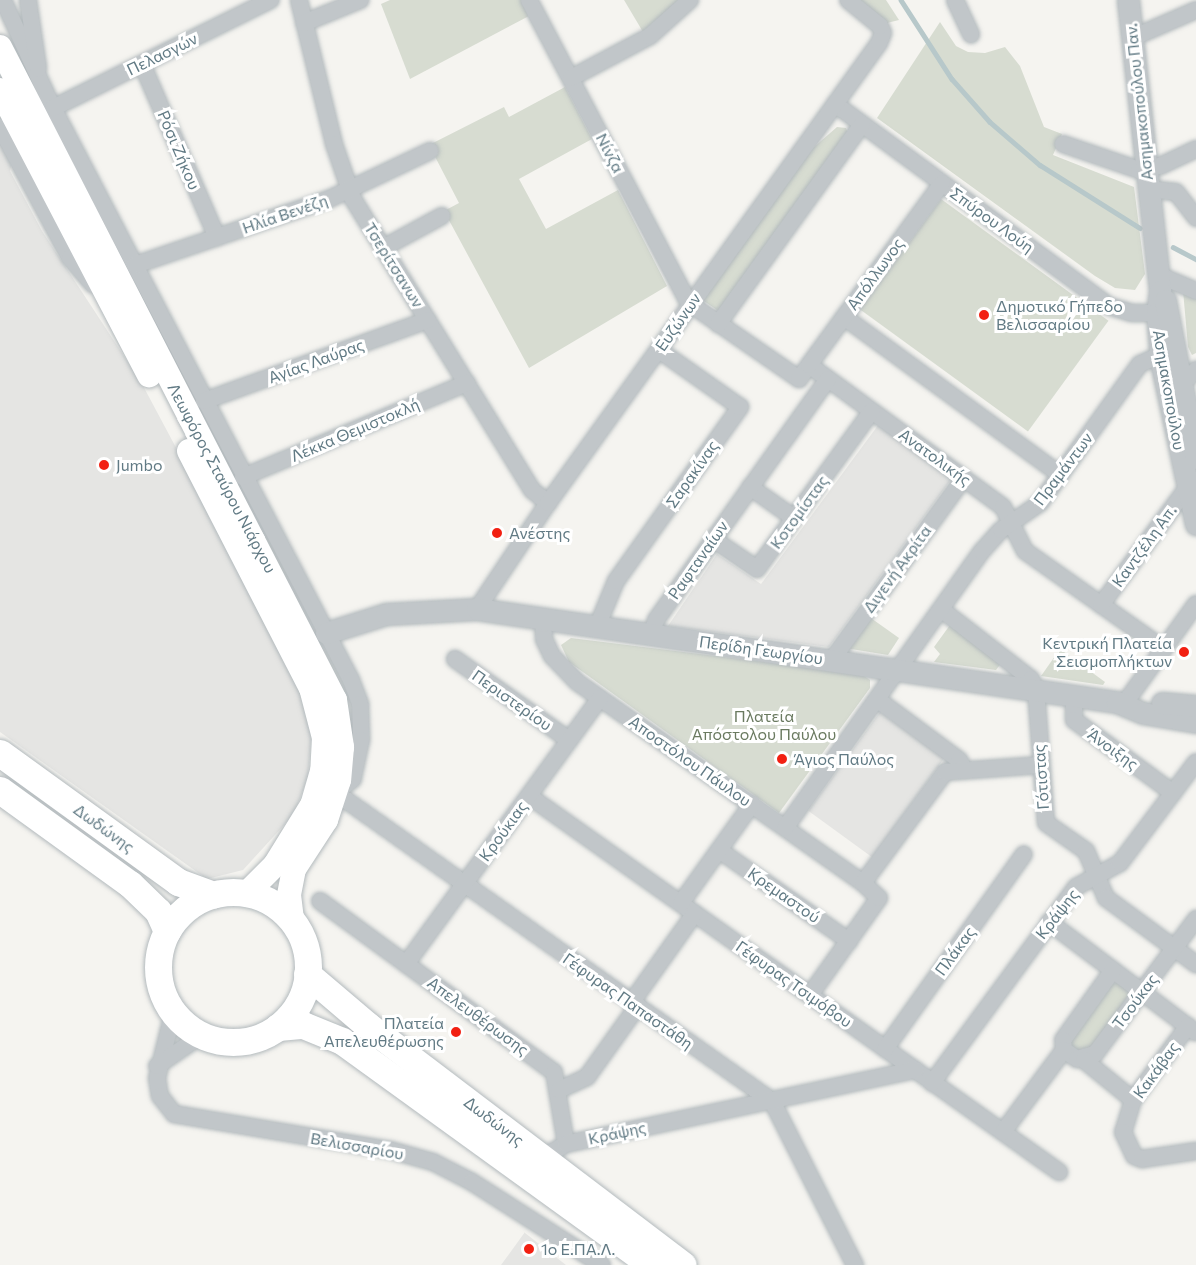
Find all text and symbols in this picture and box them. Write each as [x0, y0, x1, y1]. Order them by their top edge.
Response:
street label: Ασημακοπούλου Παν. [1121, 23, 1157, 181]
street label: Πελασγών [124, 29, 200, 79]
street label: Ρόσι Ζήκου [154, 107, 204, 193]
street label: Νίνζα [592, 130, 628, 176]
street label: Σπύρου Λούη [946, 183, 1038, 257]
street label: Ηλία Βενέζη [240, 190, 330, 238]
street label: Τσερίτσανων [360, 219, 428, 311]
street label: Απόλλωνος [842, 234, 908, 314]
street label: Ευζώνων [651, 289, 705, 355]
place label: Δημοτικό Γήπεδο Βελισσαρίου [996, 296, 1123, 334]
marker: Δημοτικό Γήπεδο Βελισσαρίου [977, 308, 991, 322]
street label: Ασημακοπούλου [1149, 328, 1189, 452]
street label: Αγίας Λαύρας [265, 335, 367, 387]
street label: Λεωφόρος Σταύρου Νιάρχου [164, 380, 280, 576]
street label: Λέκκα Θεμιστοκλή [288, 394, 422, 466]
street label: Ανατολικής [895, 424, 975, 490]
street label: Πραμάντων [1029, 429, 1097, 509]
street label: Σαρακίνας [662, 437, 722, 511]
place label: Jumbo [116, 455, 163, 475]
marker: Jumbo [97, 458, 111, 472]
street label: Κοτομίστας [766, 471, 832, 553]
street label: Καντζέλη Απ. [1108, 501, 1180, 591]
street label: Ραφταναίων [664, 517, 732, 603]
street label: Διγενή Ακρίτα [859, 522, 935, 616]
place label: Ανέστης [509, 523, 570, 543]
marker: Ανέστης [490, 526, 504, 540]
street label: Περίδη Γεωργίου [698, 632, 824, 668]
place label: Κεντρική Πλατεία Σεισμοπλήκτων [1042, 633, 1172, 671]
marker: Κεντρική Πλατεία Σεισμοπλήκτων [1177, 645, 1191, 659]
street label: Περιστερίου [469, 666, 555, 734]
park label: Πλατεία Απόστολου Παύλου [692, 706, 836, 744]
street label: Αποστόλου Πάυλου [625, 712, 755, 810]
street label: Άνοιξης [1084, 724, 1142, 774]
street label: Γότιστας [1029, 744, 1053, 810]
place label: Άγιος Παύλος [794, 749, 894, 769]
marker: Άγιος Παύλος [775, 752, 789, 766]
street label: Κρούκιας [475, 797, 531, 865]
street label: Δωδώνης [70, 800, 138, 856]
street label: Κρεμαστού [744, 863, 824, 927]
street label: Κράψης [1031, 885, 1083, 943]
street label: Πλάκας [931, 923, 979, 979]
street label: Γέφυρας Τσιμόβου [732, 937, 856, 1031]
street label: Γέφυρας Παπαστάθη [559, 949, 697, 1053]
street label: Τσούκας [1108, 970, 1162, 1032]
street label: Απελευθέρωσης [424, 973, 532, 1059]
place label: Πλατεία Απελευθέρωσης [324, 1013, 444, 1051]
marker: Πλατεία Απελευθέρωσης [449, 1025, 463, 1039]
street label: Κακάβας [1129, 1038, 1183, 1102]
street label: Δωδώνης [460, 1092, 528, 1150]
street label: Κράψης [586, 1118, 648, 1148]
street label: Βελισσαρίου [309, 1128, 405, 1164]
place label: 1ο Ε.ΠΑ.Λ. [541, 1239, 615, 1259]
marker: 1ο Ε.ΠΑ.Λ. [522, 1242, 536, 1256]

